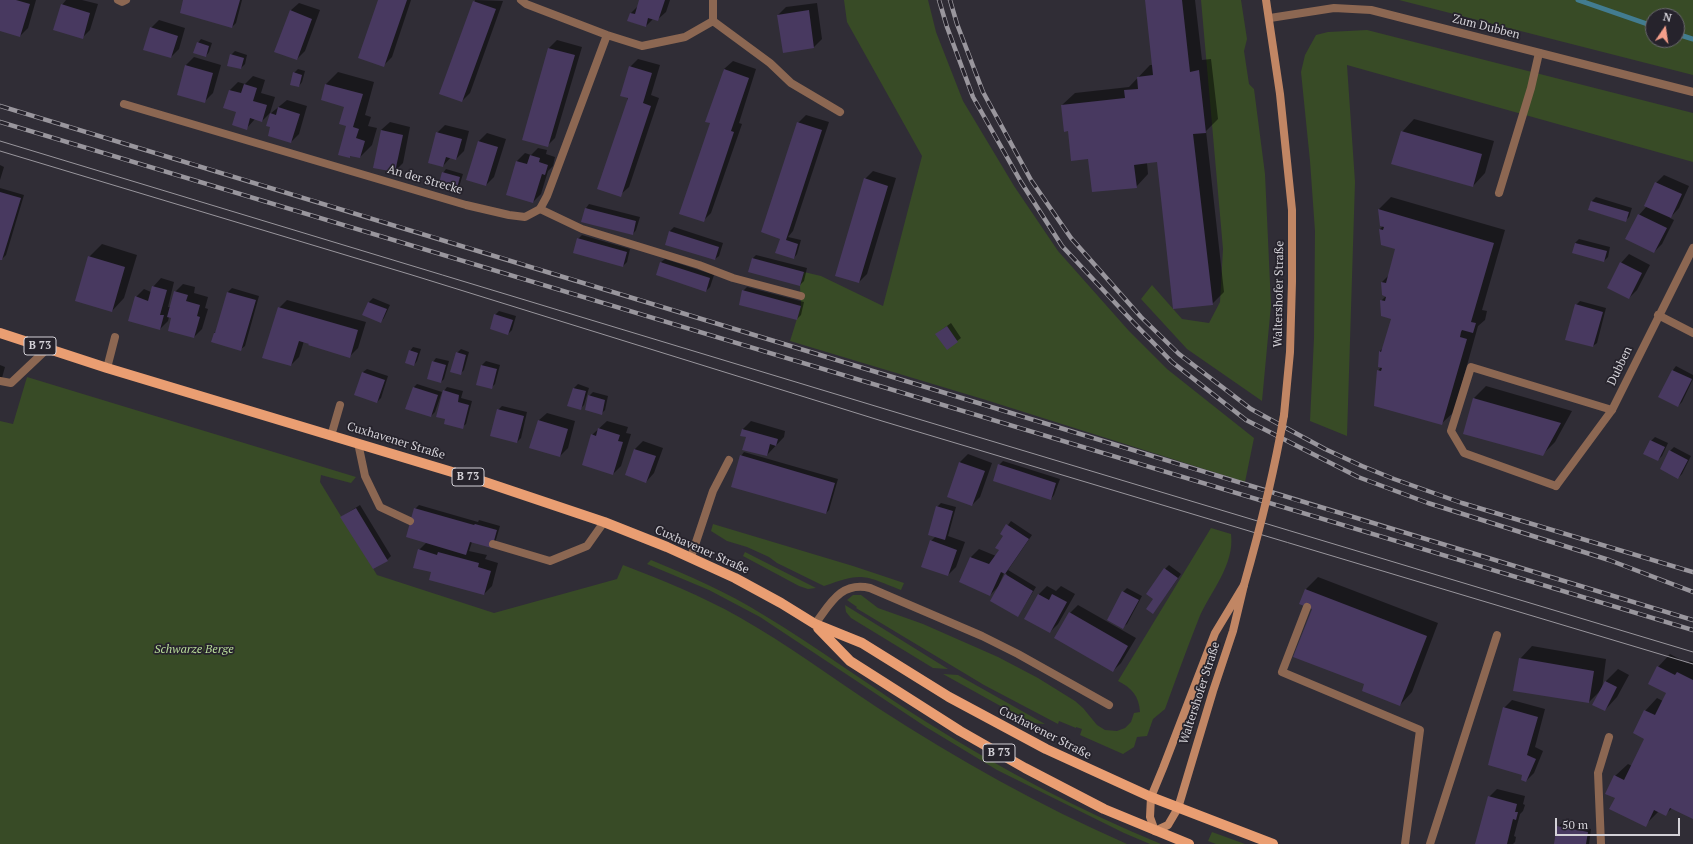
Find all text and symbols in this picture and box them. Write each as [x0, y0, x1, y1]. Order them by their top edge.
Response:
north arrow [1645, 8, 1685, 48]
text: N [1662, 10, 1673, 25]
street label: Zum Dubben [1451, 12, 1521, 42]
street label: An der Strecke [386, 162, 464, 198]
street label: Waltershofer Straße [1271, 241, 1287, 347]
road number: B 73 [24, 337, 56, 355]
street label: Dubben [1604, 344, 1636, 388]
street label: Cuxhavener Straße [345, 419, 447, 463]
road number: B 73 [452, 468, 484, 486]
street label: Cuxhavener Straße [653, 523, 751, 577]
street label: Waltershofer Straße [1177, 640, 1223, 746]
park label: Schwarze Berge [154, 643, 234, 657]
street label: Cuxhavener Straße [996, 703, 1094, 763]
road number: B 73 [983, 744, 1015, 762]
scale bar [1557, 810, 1682, 836]
text: 50 m [1562, 817, 1588, 832]

